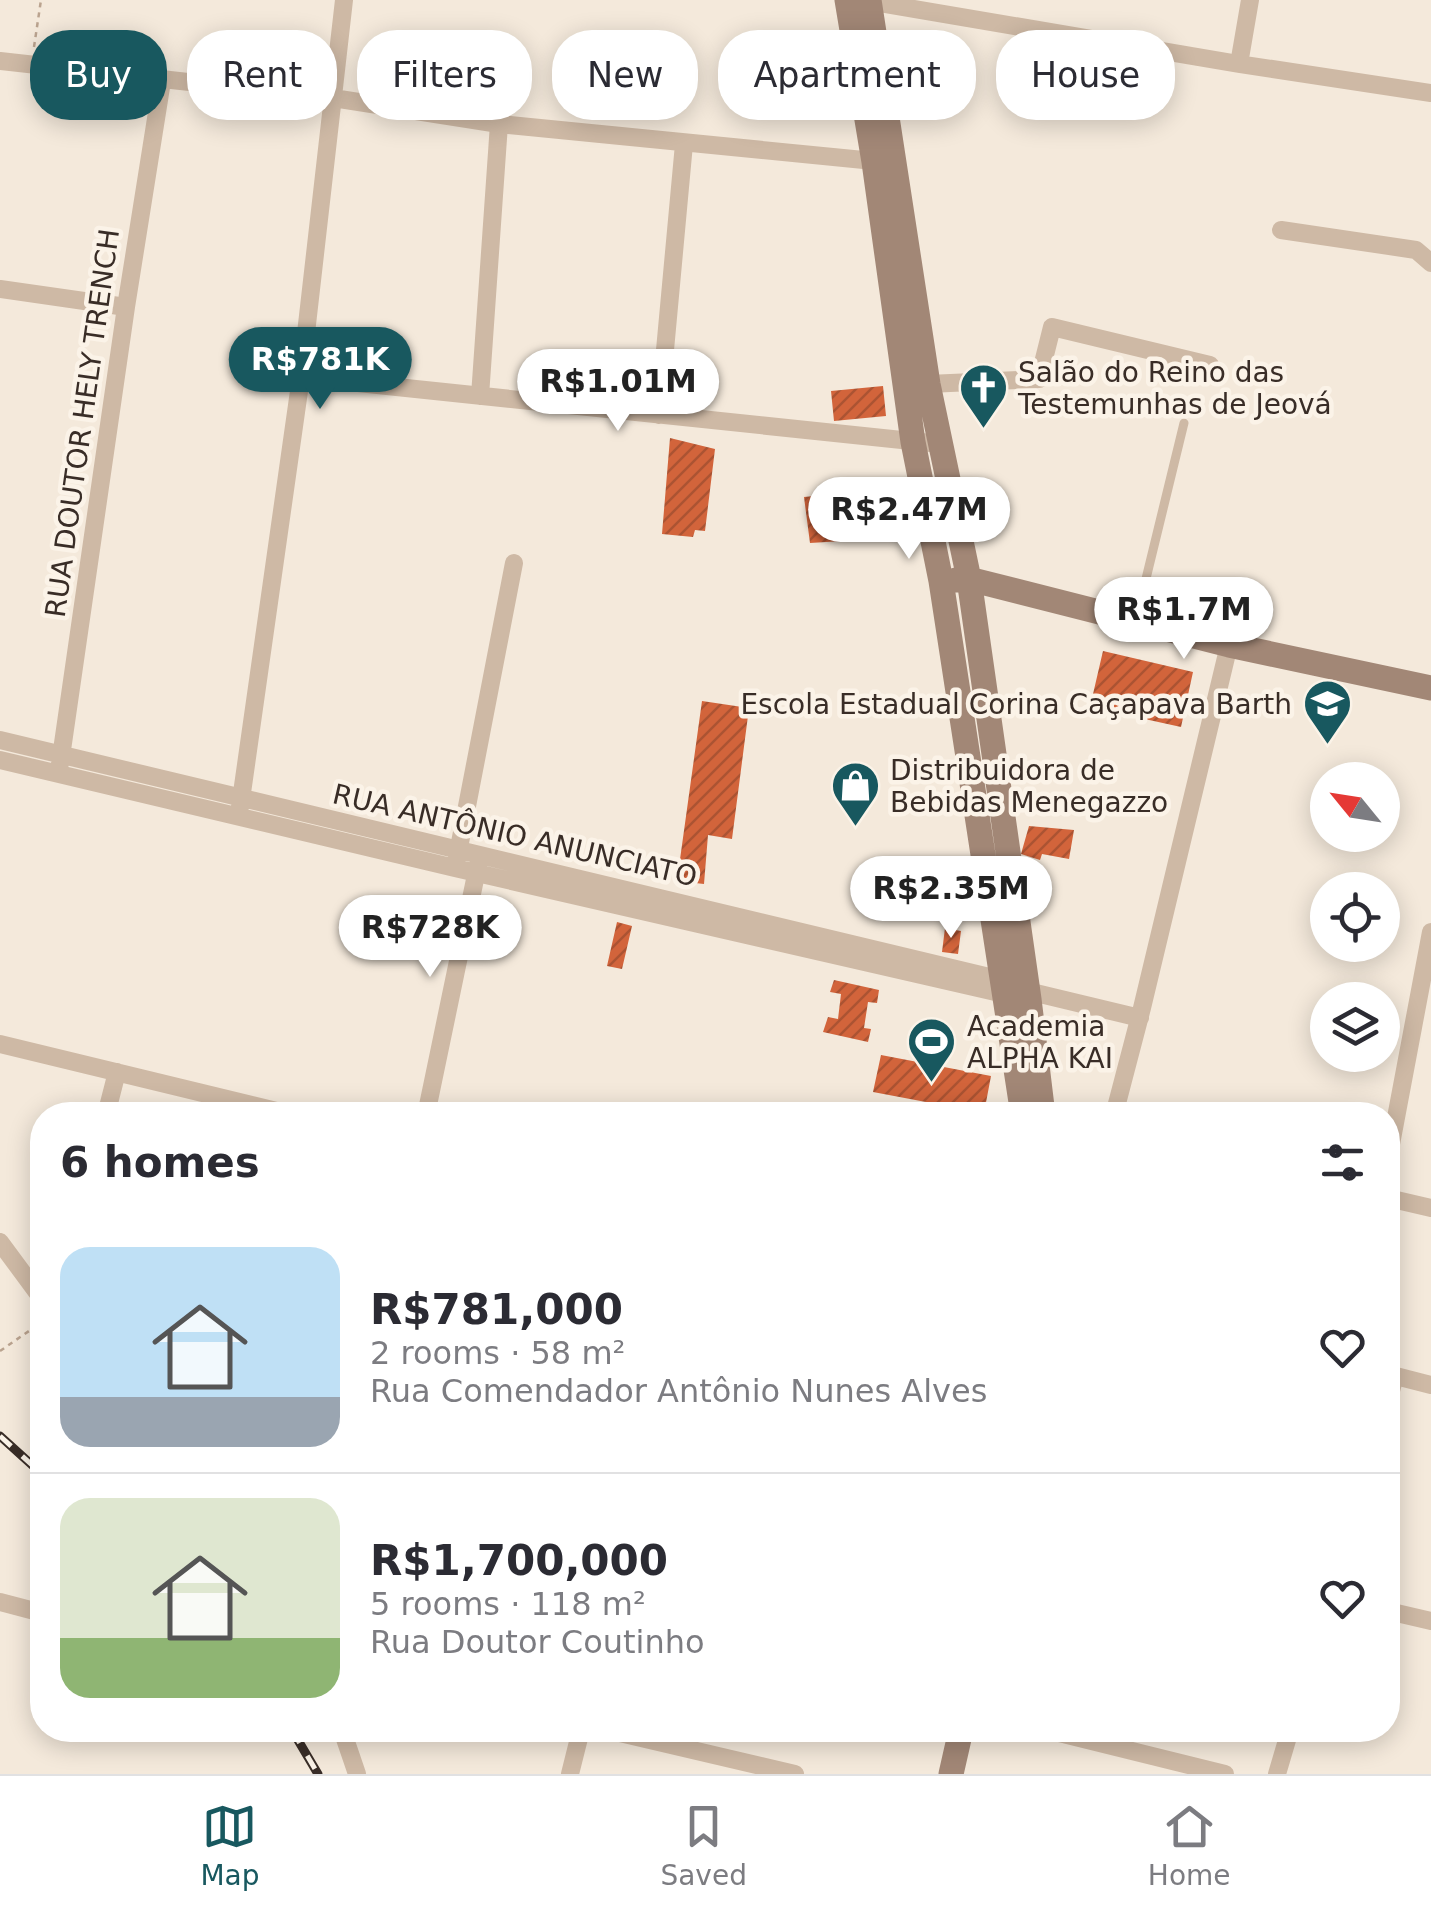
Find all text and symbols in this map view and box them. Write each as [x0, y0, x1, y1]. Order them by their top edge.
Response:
chip: Buy [30, 30, 167, 120]
chip: Rent [187, 30, 337, 120]
chip: Filters [357, 30, 532, 120]
chip: New [552, 30, 698, 120]
chip: Apartment [718, 30, 976, 120]
chip: House [996, 30, 1175, 120]
street label: RUA DOUTOR HELY TRENCH [39, 227, 126, 619]
pin: R$781K [239, 327, 401, 412]
text: R$781K [251, 340, 389, 378]
pin: R$1.01M [526, 349, 710, 434]
place label: Salão do Reino das Testemunhas de Jeová [1017, 356, 1332, 421]
text: R$1.01M [539, 362, 697, 400]
church icon: Salão do Reino das Testemunhas de Jeová [957, 362, 1009, 430]
pin: R$2.47M [817, 477, 1001, 562]
text: R$2.47M [830, 490, 988, 528]
pin: R$1.7M [1103, 577, 1265, 662]
text: R$1.7M [1116, 590, 1252, 628]
school or university icon: Escola Estadual Corina Caçapava Barth [1301, 678, 1353, 746]
place label: Escola Estadual Corina Caçapava Barth [740, 688, 1292, 721]
place label: Distribuidora de Bebidas Menegazzo [890, 754, 1168, 819]
shop icon: Distribuidora de Bebidas Menegazzo [829, 760, 881, 828]
north arrow [1310, 762, 1400, 852]
map controls [1310, 762, 1400, 1072]
street label: RUA ANTÔNIO ANUNCIATO [330, 776, 700, 894]
pin: R$2.35M [859, 856, 1043, 941]
text: R$2.35M [872, 869, 1030, 907]
button: locate [1310, 872, 1400, 962]
pin: R$728K [349, 895, 511, 980]
text: R$728K [361, 908, 499, 946]
button: layers [1310, 982, 1400, 1072]
place label: Academia ALPHA KAI [967, 1010, 1113, 1075]
sports icon: Academia ALPHA KAI [906, 1016, 958, 1084]
icon: filters [1315, 1135, 1370, 1190]
text: 6 homes [60, 1138, 260, 1187]
text: R$781,000 [370, 1285, 623, 1334]
icon: home [140, 1287, 260, 1407]
icon: heart [1315, 1320, 1370, 1375]
text: 2 rooms · 58 m² [370, 1334, 625, 1372]
text: Rua Comendador Antônio Nunes Alves [370, 1372, 987, 1410]
text: R$1,700,000 [370, 1536, 668, 1585]
icon: home [140, 1538, 260, 1658]
icon: heart [1315, 1571, 1370, 1626]
text: 5 rooms · 118 m² [370, 1585, 646, 1623]
text: Rua Doutor Coutinho [370, 1623, 705, 1661]
tab: Map [200, 1799, 260, 1892]
tab: Saved [660, 1799, 747, 1892]
tab: Home [1148, 1799, 1231, 1892]

